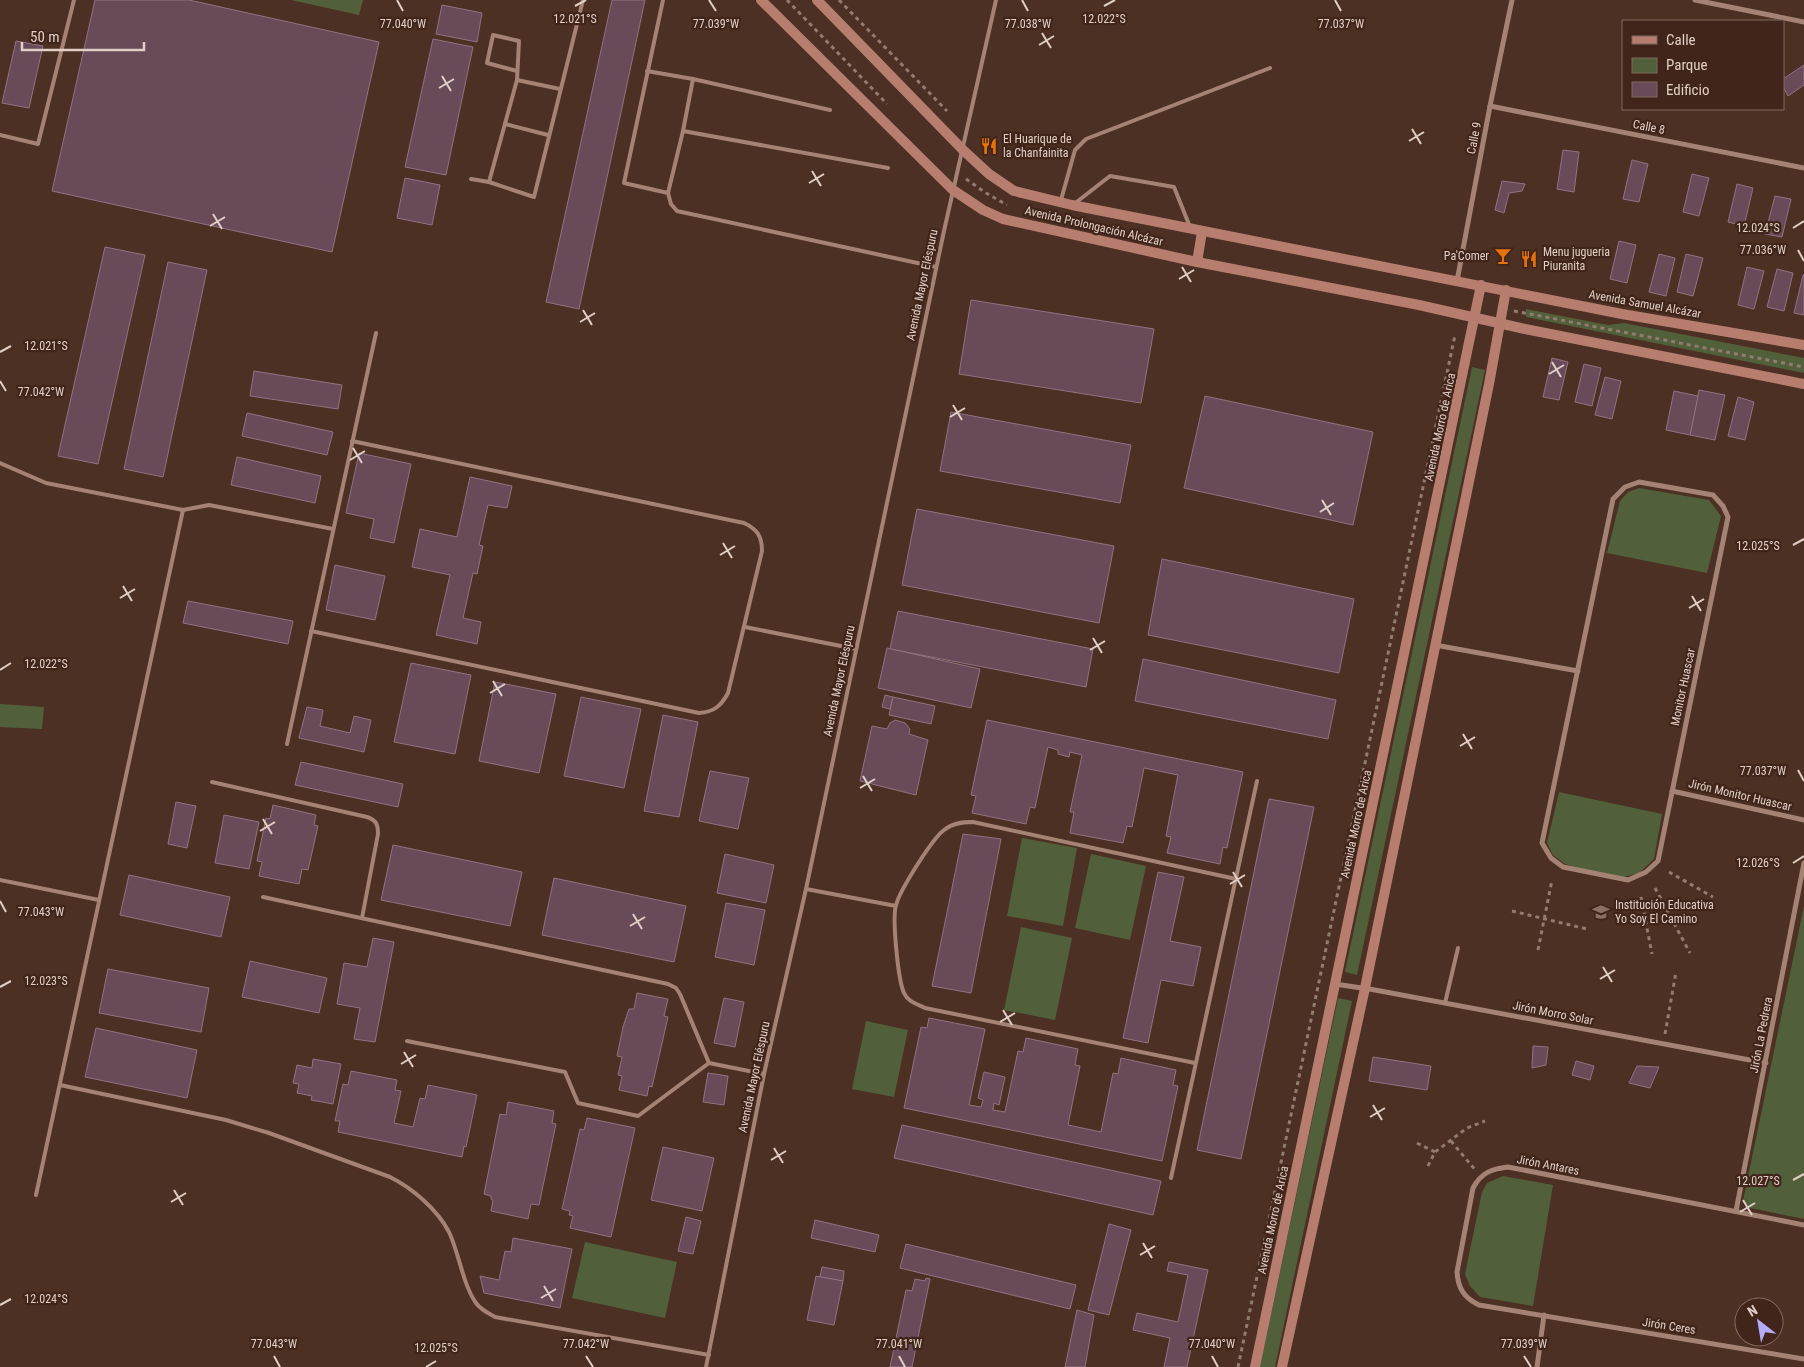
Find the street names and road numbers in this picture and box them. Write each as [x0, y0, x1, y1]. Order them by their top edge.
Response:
street label: Calle 8 [1632, 117, 1666, 137]
street label: Calle 9 [1464, 121, 1484, 155]
street label: Avenida Prolongación Alcázar [1024, 203, 1165, 249]
street label: Avenida Mayor Eléspuru [903, 228, 941, 342]
street label: Avenida Samuel Alcázar [1588, 287, 1703, 321]
street label: Avenida Morro de Arica [1422, 371, 1458, 482]
street label: Avenida Mayor Eléspuru [820, 624, 858, 738]
street label: Monitor Huascar [1668, 647, 1698, 727]
street label: Avenida Morro de Arica [1338, 768, 1374, 879]
street label: Jirón Monitor Huascar [1687, 776, 1793, 814]
street label: Jirón La Pedrera [1747, 995, 1775, 1074]
street label: Jirón Morro Solar [1511, 998, 1595, 1028]
street label: Avenida Mayor Eléspuru [735, 1020, 773, 1134]
street label: Jirón Antares [1516, 1152, 1580, 1178]
street label: Avenida Morro de Arica [1255, 1164, 1291, 1275]
street label: Jirón Ceres [1641, 1315, 1697, 1337]

